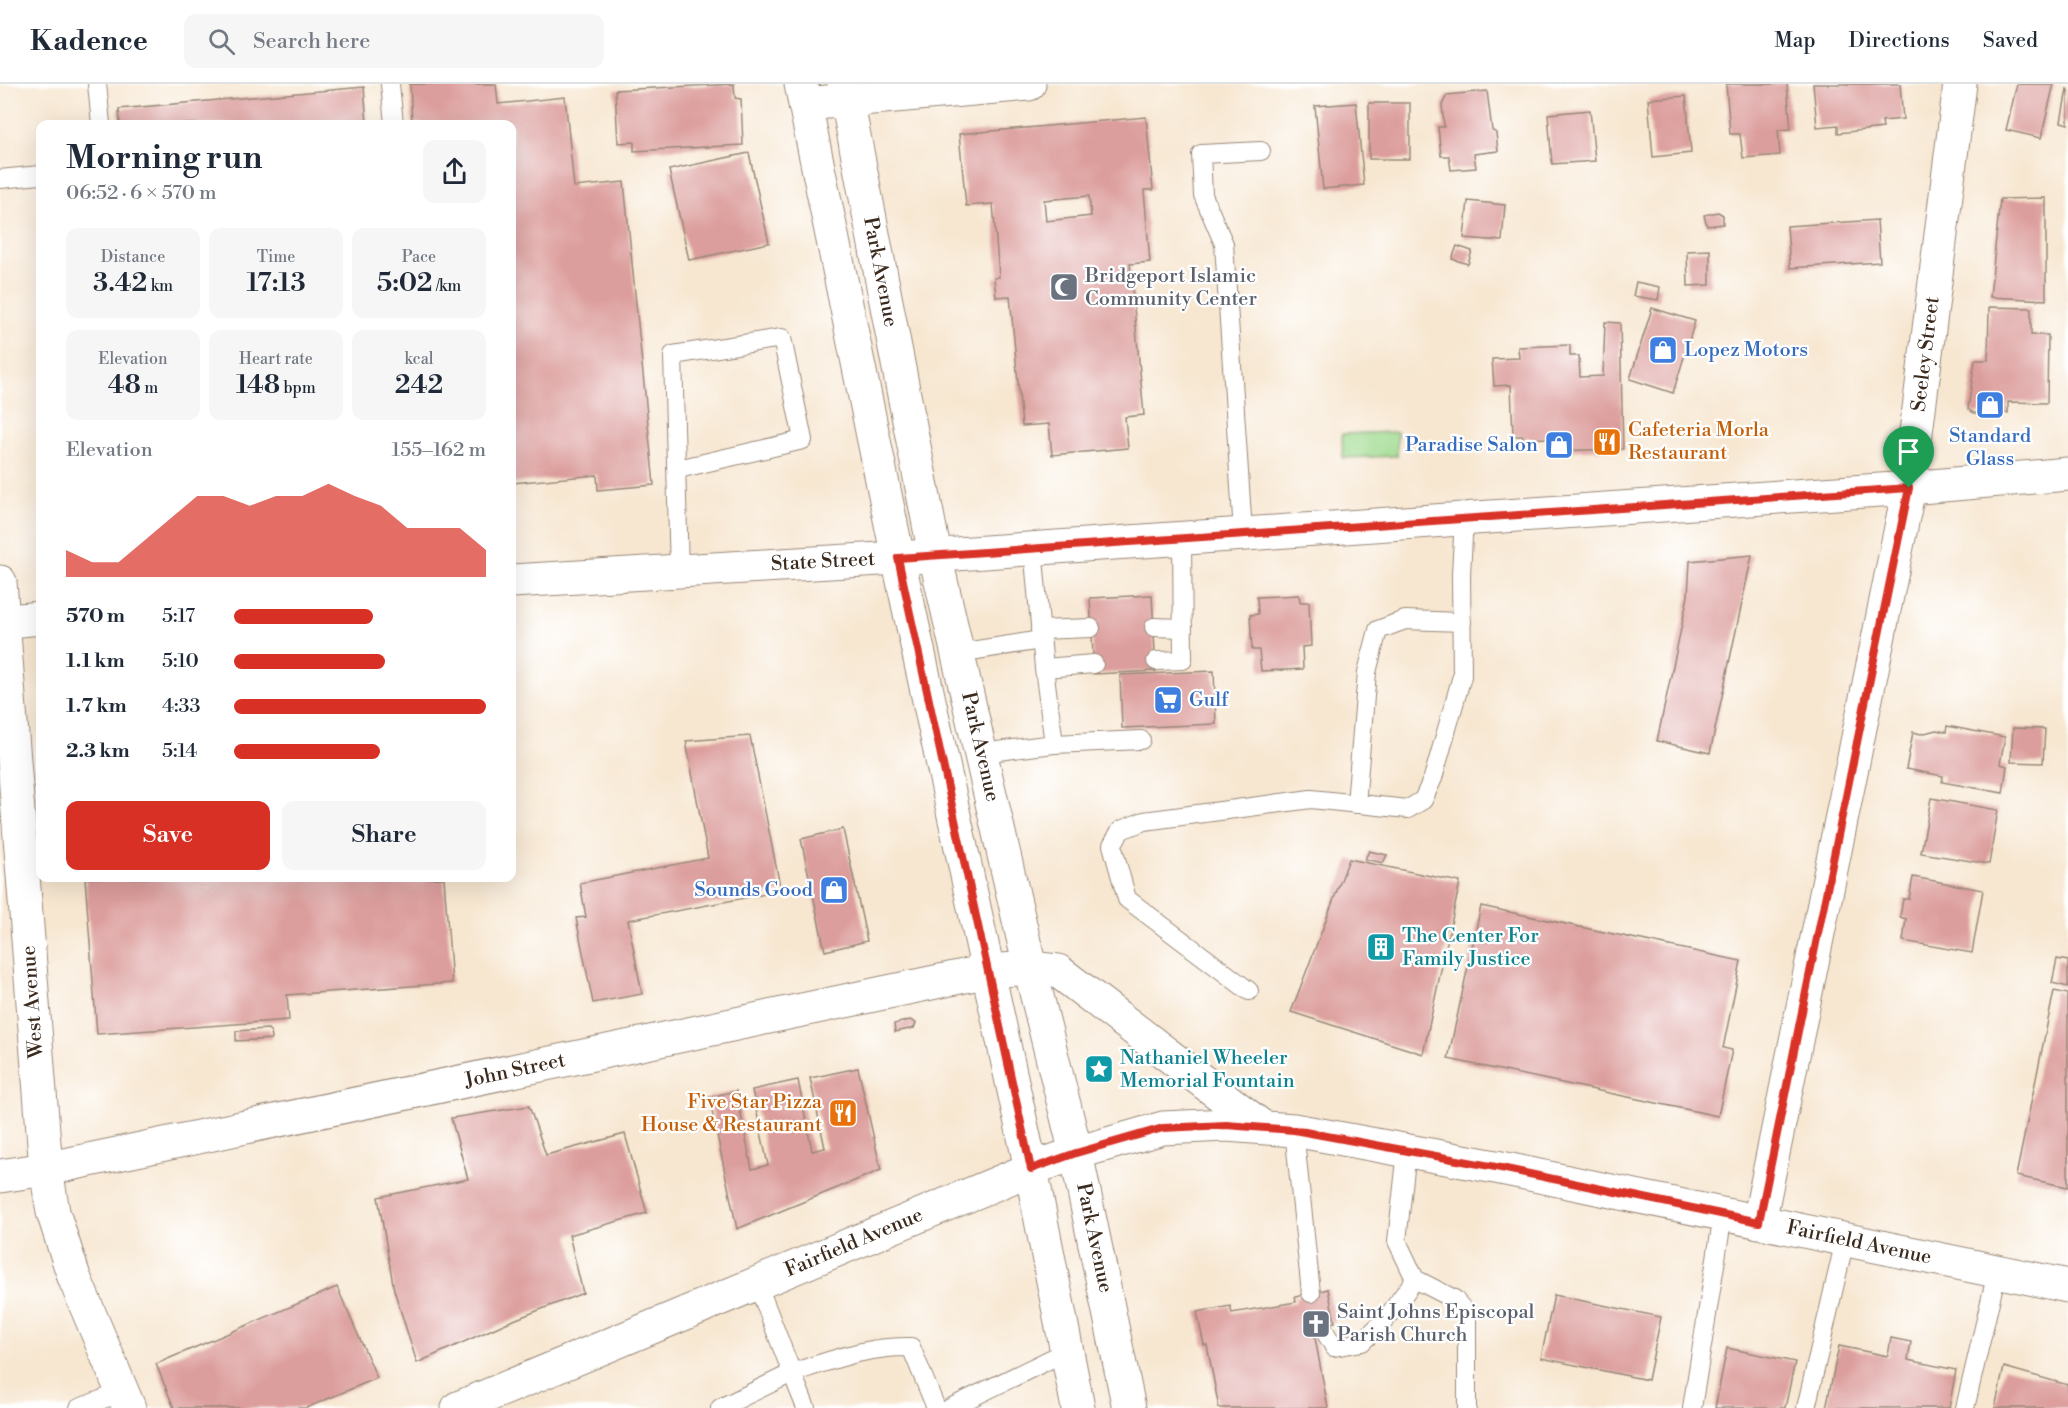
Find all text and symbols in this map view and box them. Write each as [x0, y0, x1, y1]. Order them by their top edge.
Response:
search box [184, 14, 604, 68]
text: Kadence [30, 24, 148, 59]
icon: search [205, 25, 238, 58]
text: Search here [253, 28, 370, 55]
text: Map [1774, 28, 1816, 54]
text: Directions [1849, 28, 1950, 54]
text: Saved [1983, 28, 2038, 54]
text: Morning run [66, 138, 263, 179]
button: share [423, 140, 486, 203]
text: 06:52 · 6 × 570 m [66, 181, 217, 206]
street label: Park Avenue [857, 215, 903, 329]
text: Distance [101, 247, 165, 267]
text: Time [257, 247, 295, 267]
text: Pace [402, 247, 436, 267]
place label: Bridgeport Islamic Community Center [1084, 264, 1257, 312]
text: 3.42 [93, 267, 147, 299]
text: 17:13 [246, 267, 306, 299]
text: 5:02 [377, 267, 433, 299]
mosque icon: Bridgeport Islamic Community Center [1048, 271, 1080, 303]
text: km [147, 276, 173, 296]
text: /km [433, 276, 461, 296]
street label: Seeley Street [1907, 295, 1945, 413]
shop icon: Lopez Motors [1647, 334, 1679, 366]
place label: Lopez Motors [1684, 338, 1808, 363]
text: Elevation [98, 349, 168, 369]
text: Heart rate [239, 349, 313, 369]
text: kcal [404, 349, 434, 369]
text: 48 [108, 369, 141, 401]
text: 148 [236, 369, 280, 401]
text: 242 [395, 369, 443, 401]
text: m [141, 378, 158, 398]
text: bpm [280, 378, 316, 398]
shop icon: Standard Glass [1974, 389, 2006, 421]
place label: Cafeteria Morla Restaurant [1628, 418, 1770, 466]
place label: Standard Glass [1949, 424, 2032, 472]
restaurant icon: Cafeteria Morla Restaurant [1591, 426, 1623, 458]
pin [1883, 426, 1934, 488]
shop icon: Paradise Salon [1543, 429, 1575, 461]
place label: Paradise Salon [1405, 433, 1538, 458]
icon: arrive [1892, 435, 1925, 468]
text: Elevation [66, 438, 153, 463]
text: 155–162 m [392, 438, 486, 463]
street label: State Street [770, 547, 876, 577]
text: 570 m [66, 604, 125, 629]
text: 5:17 [162, 604, 195, 629]
text: 1.1 km [66, 649, 125, 674]
text: 5:10 [162, 649, 199, 674]
supermarket icon: Gulf [1152, 684, 1184, 716]
place label: Gulf [1189, 688, 1229, 713]
street label: Park Avenue [955, 690, 1005, 804]
text: 1.7 km [66, 694, 127, 719]
text: 4:33 [162, 694, 201, 719]
text: 2.3 km [66, 739, 130, 764]
text: 5:14 [162, 739, 197, 764]
button: Save [66, 801, 270, 870]
button: Share [282, 801, 486, 870]
shop icon: Sounds Good [818, 874, 850, 906]
place label: Sounds Good [694, 878, 814, 903]
place label: The Center For Family Justice [1402, 924, 1539, 972]
building icon: The Center For Family Justice [1365, 931, 1397, 963]
street label: West Avenue [17, 945, 49, 1060]
place label: Nathaniel Wheeler Memorial Fountain [1120, 1046, 1295, 1094]
street label: John Street [461, 1048, 568, 1094]
place icon: Nathaniel Wheeler Memorial Fountain [1083, 1053, 1115, 1085]
place label: Five Star Pizza House & Restaurant [641, 1090, 823, 1138]
restaurant icon: Five Star Pizza House & Restaurant [827, 1097, 859, 1129]
street label: Park Avenue [1070, 1181, 1118, 1295]
street label: Fairfield Avenue [781, 1203, 927, 1283]
street label: Fairfield Avenue [1784, 1215, 1934, 1271]
place label: Saint Johns Episcopal Parish Church [1337, 1300, 1535, 1348]
church icon: Saint Johns Episcopal Parish Church [1300, 1308, 1332, 1340]

